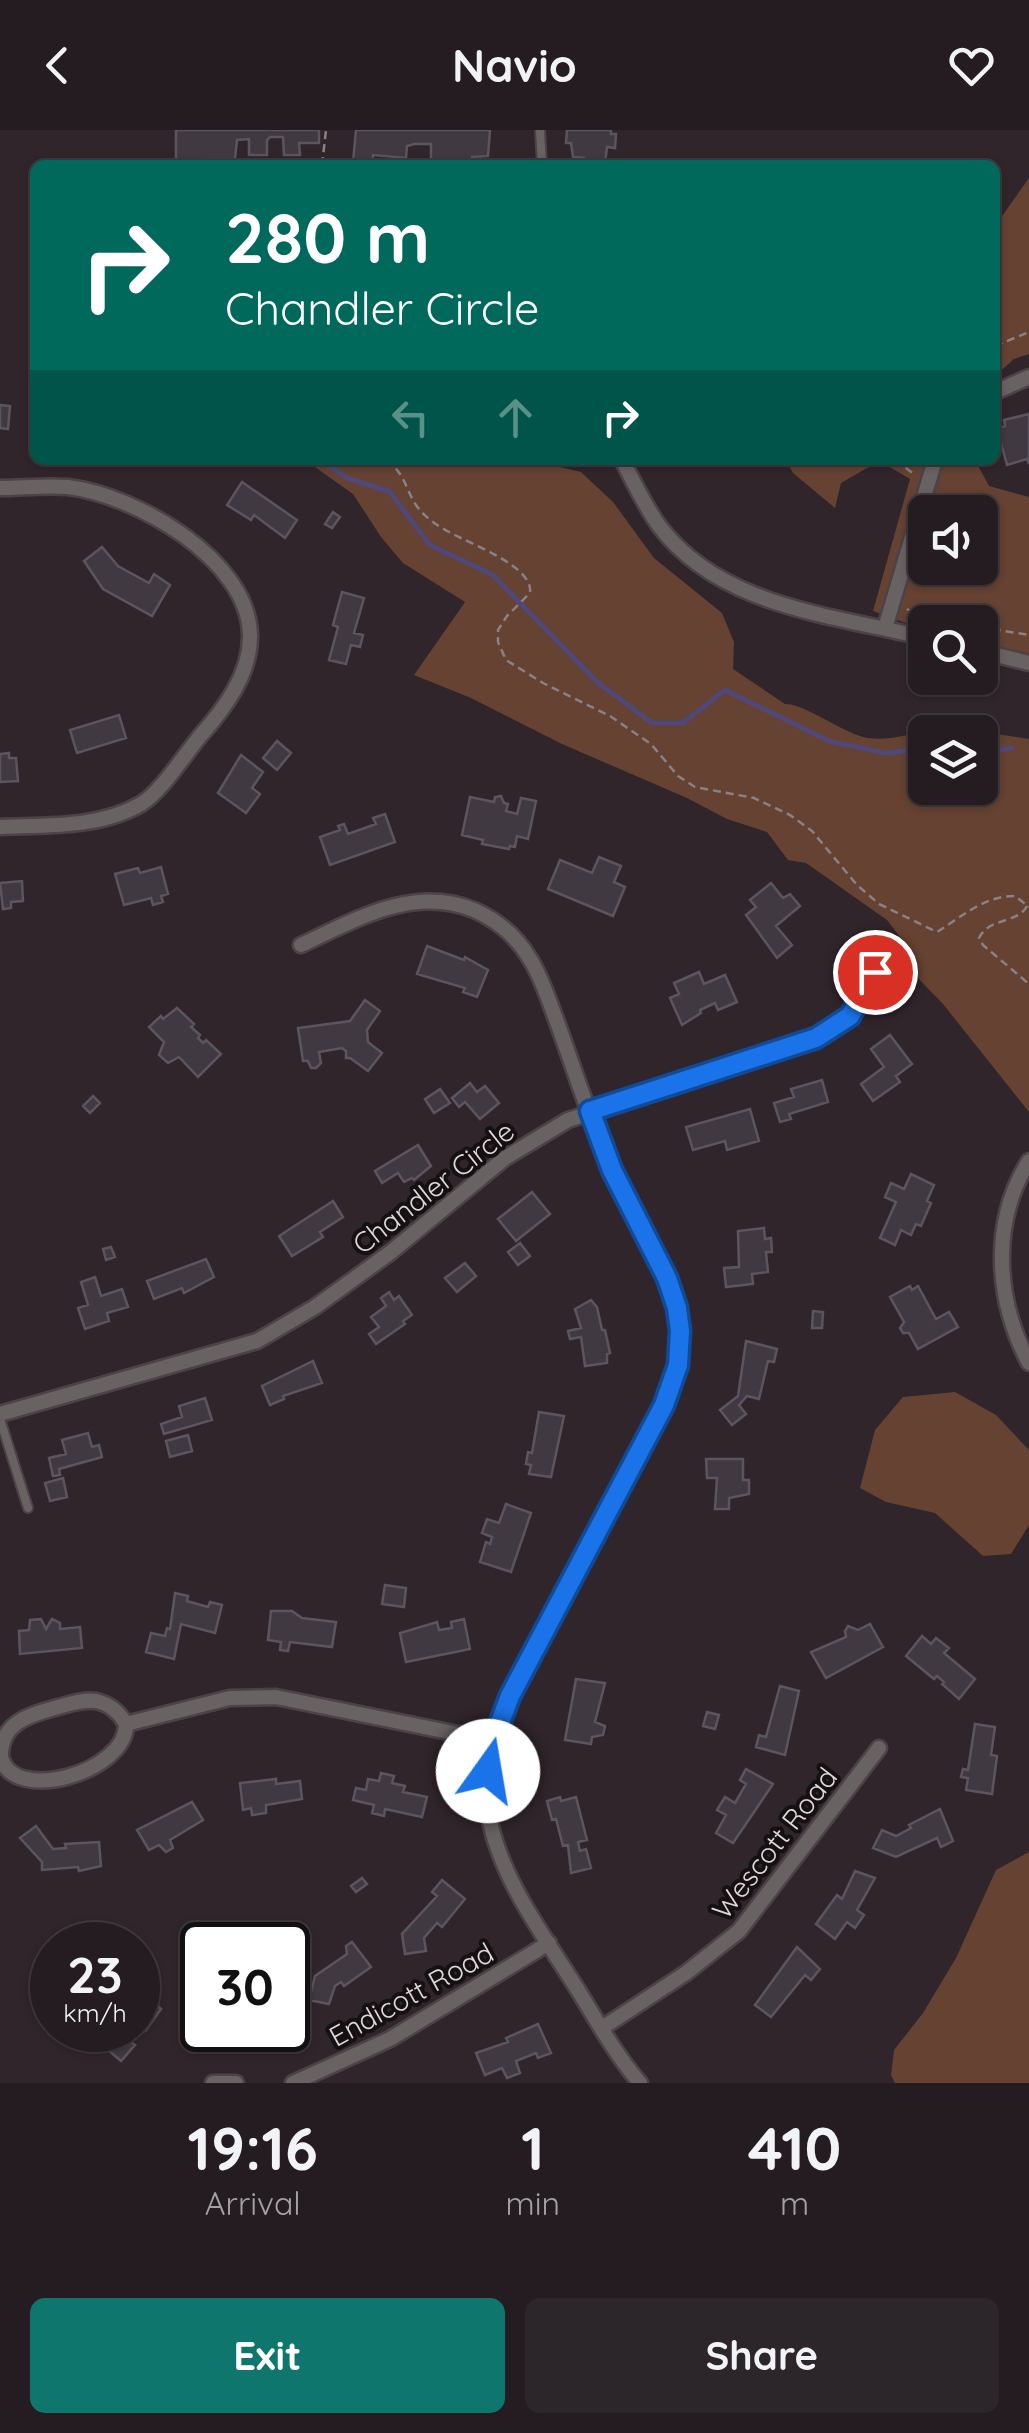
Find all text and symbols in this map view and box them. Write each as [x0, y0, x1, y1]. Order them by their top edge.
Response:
text: Navio [452, 37, 577, 93]
icon: back [30, 38, 85, 93]
icon: heart [944, 38, 999, 93]
text: 280 m [225, 193, 430, 281]
icon: right [60, 200, 190, 330]
text: Chandler Circle [225, 280, 539, 336]
icon: left [383, 390, 438, 445]
icon: ahead [488, 390, 543, 445]
icon: right [593, 390, 648, 445]
map controls [908, 495, 998, 805]
button: sound [908, 495, 998, 585]
button: search [908, 605, 998, 695]
button: layers [908, 715, 998, 805]
pin [833, 930, 918, 1015]
icon: arrive [848, 945, 903, 1000]
street label: Chandler Circle [345, 1113, 521, 1261]
position arrow [436, 1719, 540, 1823]
street label: Wescott Road [704, 1760, 844, 1926]
speed limit sign: 30 [180, 1922, 310, 2052]
street label: Endicott Road [323, 1934, 499, 2054]
text: 23 [67, 1943, 123, 2006]
text: km/h [63, 1997, 127, 2028]
text: 19:16 [188, 2110, 318, 2185]
text: 1 [521, 2110, 544, 2185]
text: 410 [748, 2110, 841, 2185]
text: Arrival [205, 2183, 301, 2223]
text: min [506, 2183, 560, 2223]
text: m [780, 2183, 809, 2223]
button: Exit [30, 2298, 505, 2413]
button: Share [525, 2298, 999, 2413]

